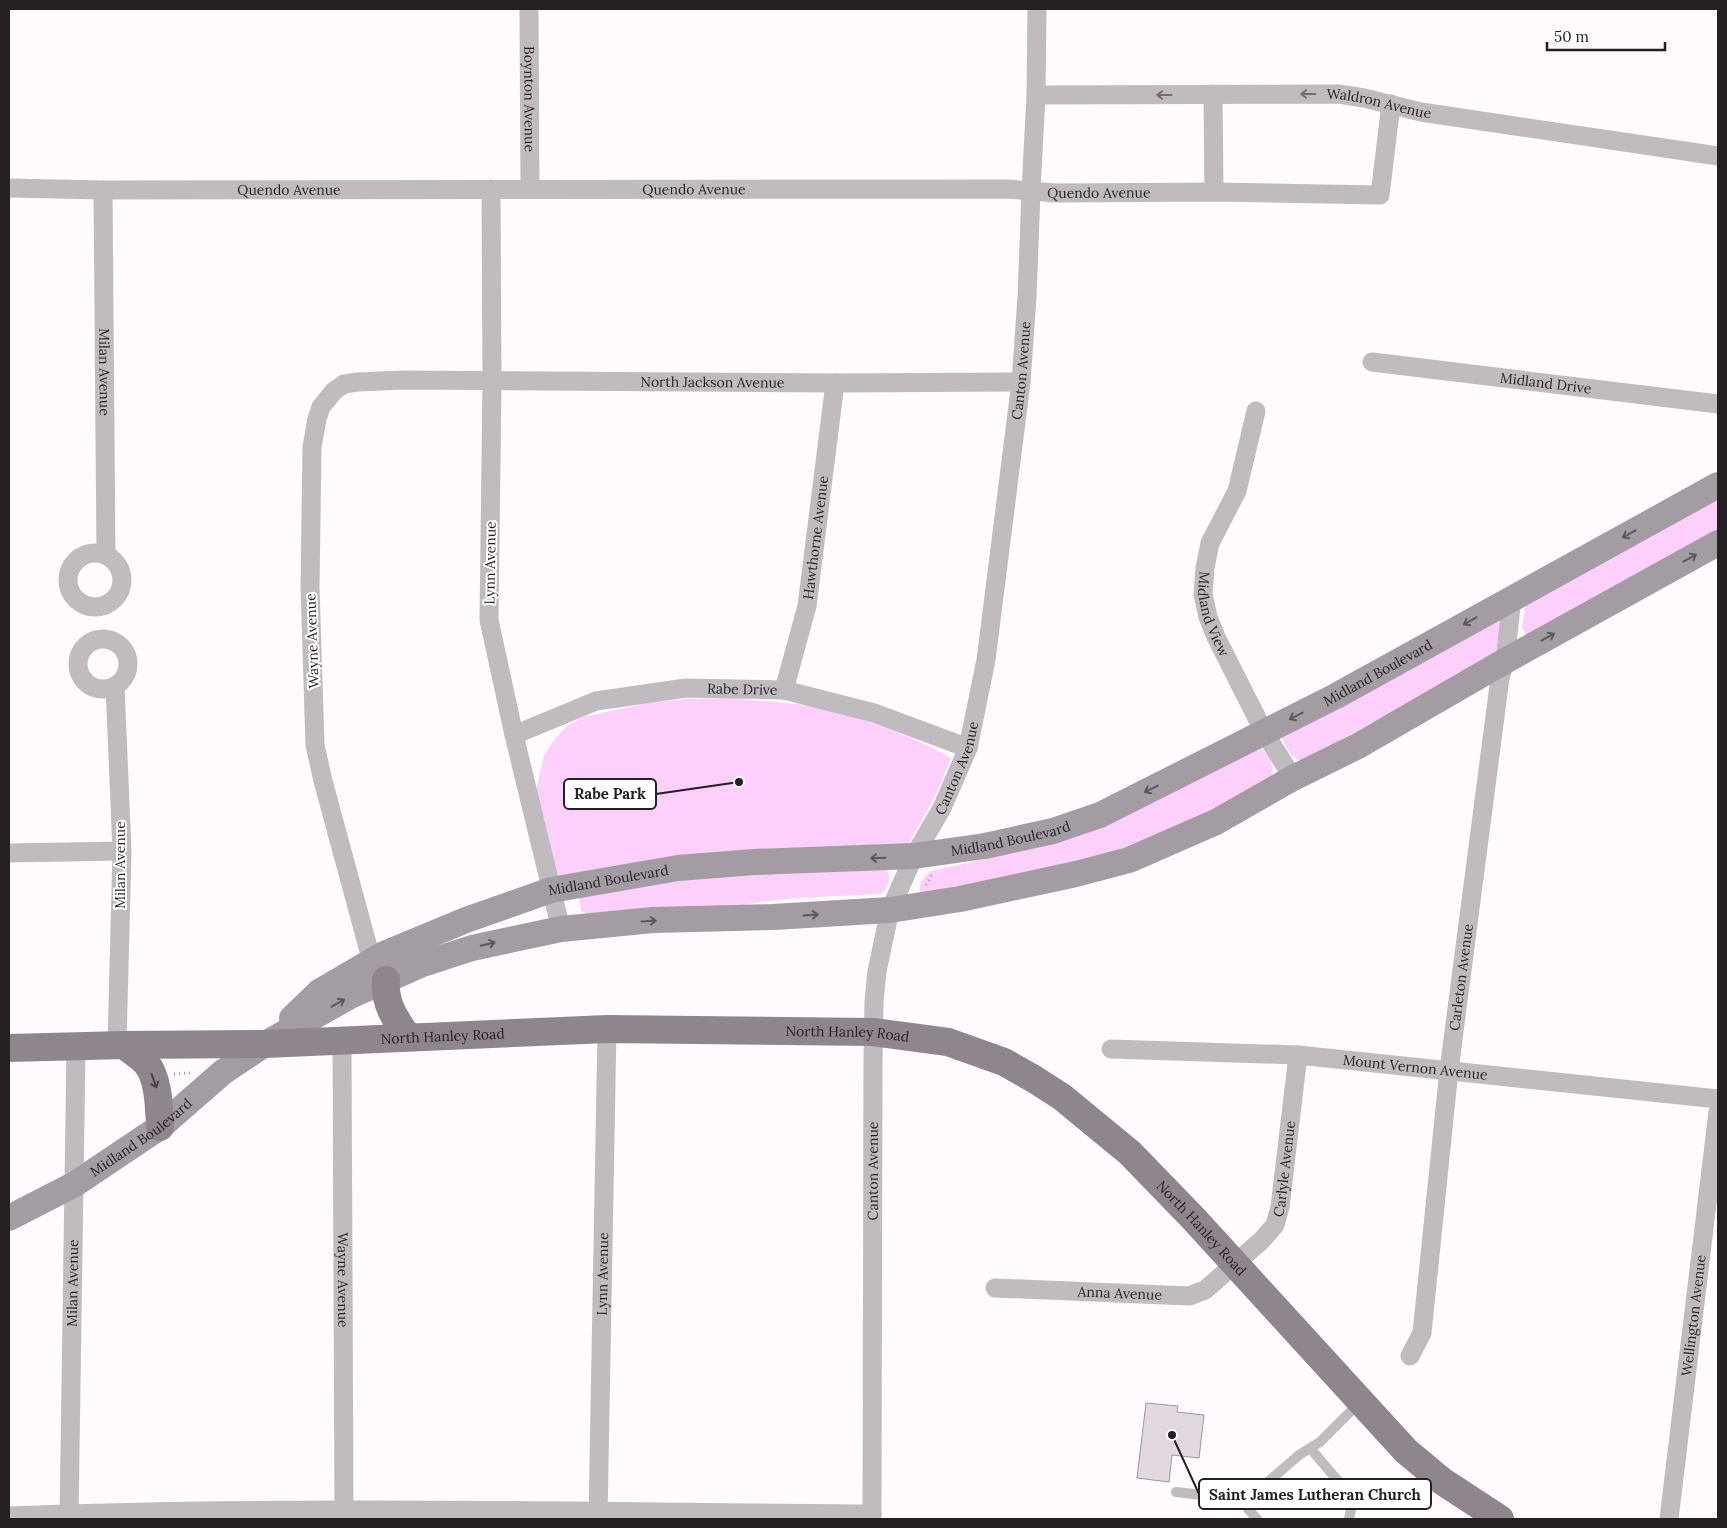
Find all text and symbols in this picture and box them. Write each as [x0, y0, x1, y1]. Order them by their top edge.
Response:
scale bar [1547, 20, 1664, 52]
text: 50 m [1554, 27, 1589, 46]
street label: Boynton Avenue [520, 46, 539, 152]
street label: Waldron Avenue [1327, 85, 1433, 122]
one-way arrow [1301, 89, 1317, 99]
one-way arrow [1156, 90, 1172, 100]
street label: Quendo Avenue [642, 180, 746, 198]
street label: Quendo Avenue [237, 181, 341, 199]
street label: Quendo Avenue [1046, 183, 1151, 202]
street label: Canton Avenue [1007, 320, 1034, 421]
street label: Milan Avenue [95, 328, 114, 416]
street label: Midland Drive [1499, 369, 1593, 398]
street label: North Jackson Avenue [640, 373, 785, 392]
street label: Hawthorne Avenue [799, 474, 832, 600]
street label: Lynn Avenue [480, 521, 500, 605]
one-way arrow [1623, 529, 1637, 539]
one-way arrow [1683, 553, 1697, 563]
street label: Midland View [1194, 571, 1234, 660]
street label: Wayne Avenue [301, 593, 323, 689]
one-way arrow [1463, 617, 1477, 627]
one-way arrow [1540, 632, 1555, 642]
street label: Midland Boulevard [1320, 636, 1436, 710]
street label: Rabe Drive [707, 679, 778, 699]
one-way arrow [1289, 711, 1304, 721]
street label: Canton Avenue [931, 720, 982, 818]
callout: Rabe Park [564, 779, 656, 809]
text: Rabe Park [574, 784, 646, 803]
one-way arrow [1144, 785, 1159, 794]
street label: Midland Boulevard [949, 817, 1073, 860]
street label: Milan Avenue [111, 821, 129, 909]
one-way arrow [870, 853, 886, 862]
street label: Midland Boulevard [547, 861, 670, 899]
one-way arrow [803, 910, 819, 919]
one-way arrow [641, 916, 657, 925]
street label: Carleton Avenue [1445, 922, 1477, 1032]
one-way arrow [480, 939, 496, 948]
one-way arrow [330, 998, 345, 1008]
street label: North Hanley Road [786, 1022, 910, 1046]
street label: North Hanley Road [380, 1024, 505, 1048]
street label: Mount Vernon Avenue [1342, 1051, 1489, 1084]
one-way arrow [150, 1072, 159, 1088]
street label: Midland Boulevard [86, 1094, 196, 1180]
street label: Carlyle Avenue [1269, 1119, 1299, 1219]
street label: Canton Avenue [864, 1121, 882, 1220]
street label: North Hanley Road [1153, 1177, 1250, 1279]
street label: Wayne Avenue [334, 1232, 352, 1328]
street label: Lynn Avenue [593, 1232, 612, 1316]
street label: Milan Avenue [63, 1239, 82, 1327]
street label: Wellington Avenue [1677, 1253, 1710, 1377]
street label: Anna Avenue [1076, 1282, 1163, 1304]
callout: Saint James Lutheran Church [1199, 1479, 1431, 1509]
text: Saint James Lutheran Church [1209, 1485, 1422, 1504]

